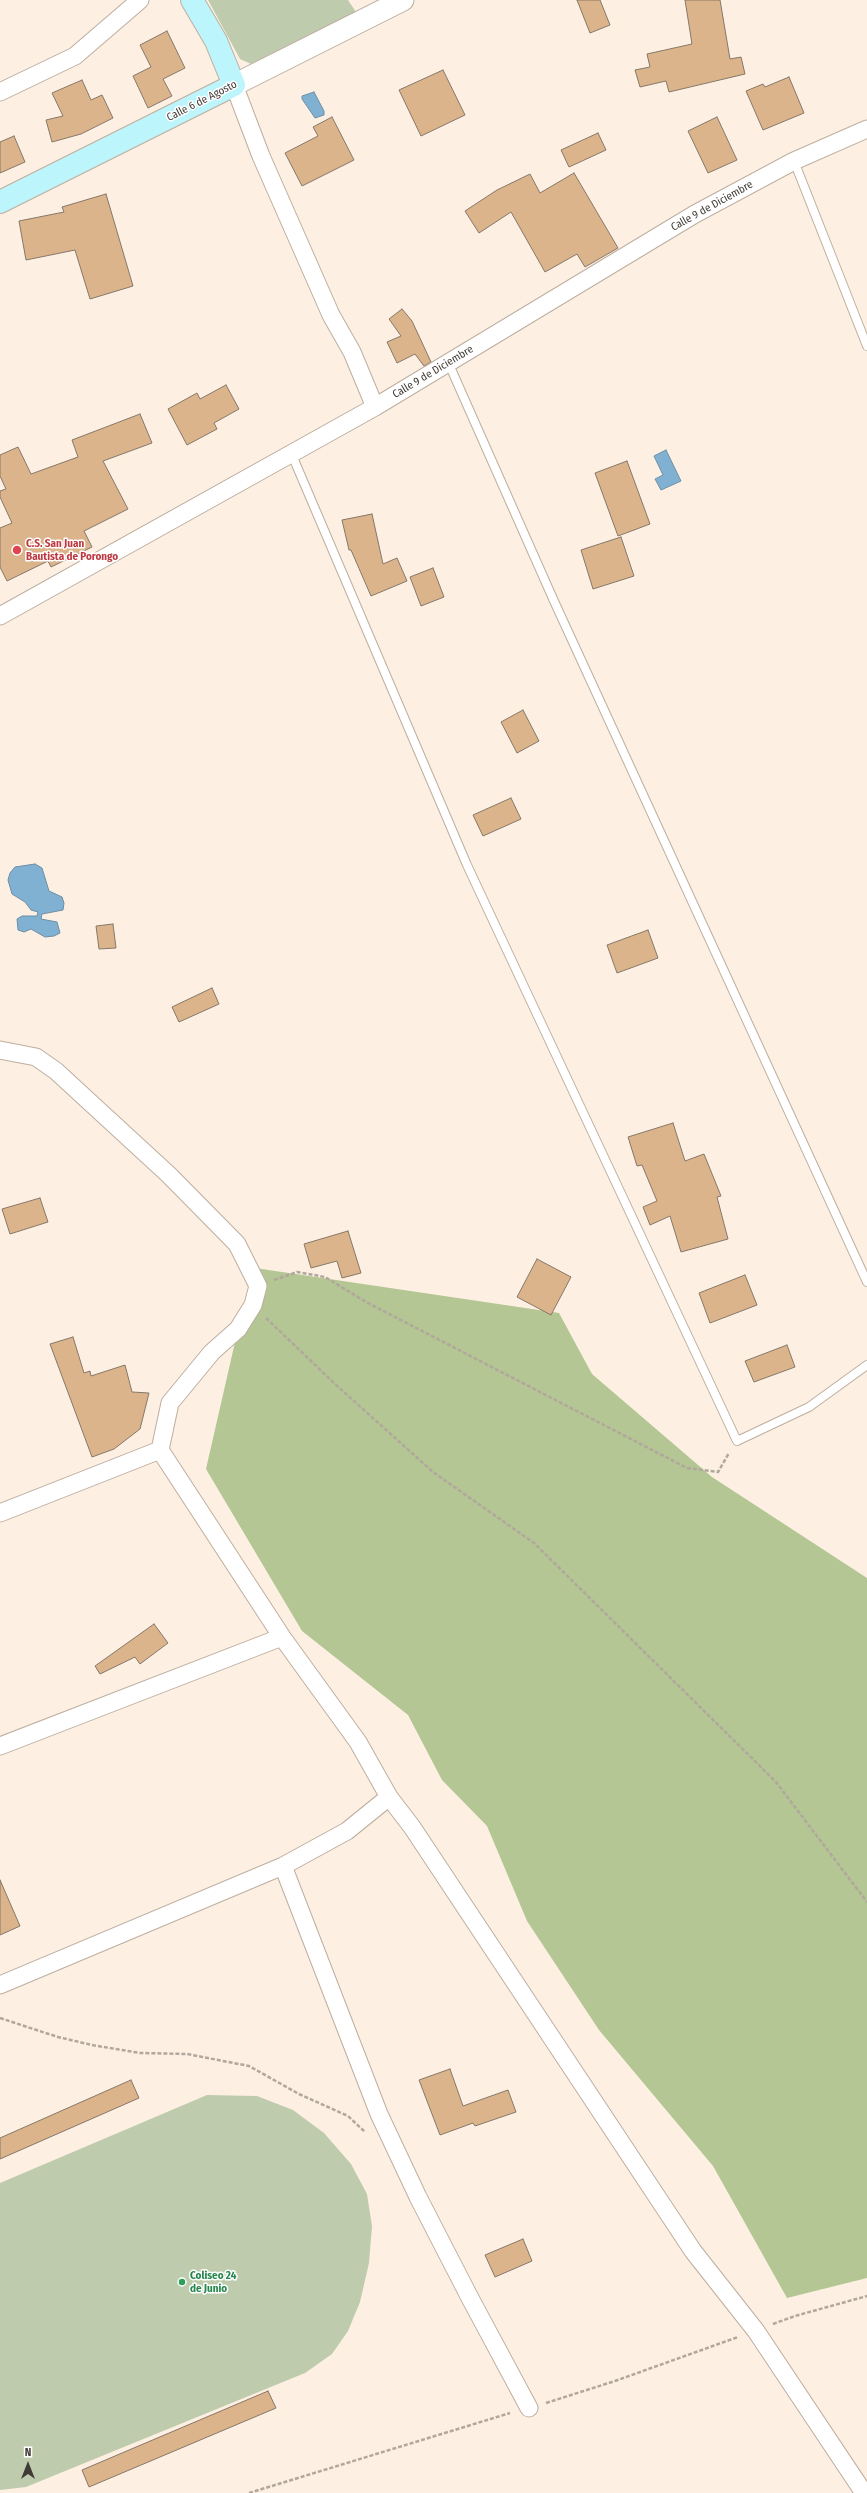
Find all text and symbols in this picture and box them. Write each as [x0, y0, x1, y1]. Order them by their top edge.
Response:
street label: Calle 6 de Agosto [165, 78, 239, 124]
street label: Calle 9 de Diciembre [669, 178, 755, 234]
street label: Calle 9 de Diciembre [390, 343, 476, 401]
place label: C.S. San Juan Bautista de Porongo [26, 537, 118, 563]
marker: C.S. San Juan Bautista de Porongo [11, 544, 23, 556]
place label: Coliseo 24 de Junio [190, 2269, 236, 2295]
marker: Coliseo 24 de Junio [177, 2277, 187, 2287]
north arrow [8, 2445, 48, 2485]
text: N [25, 2446, 31, 2459]

